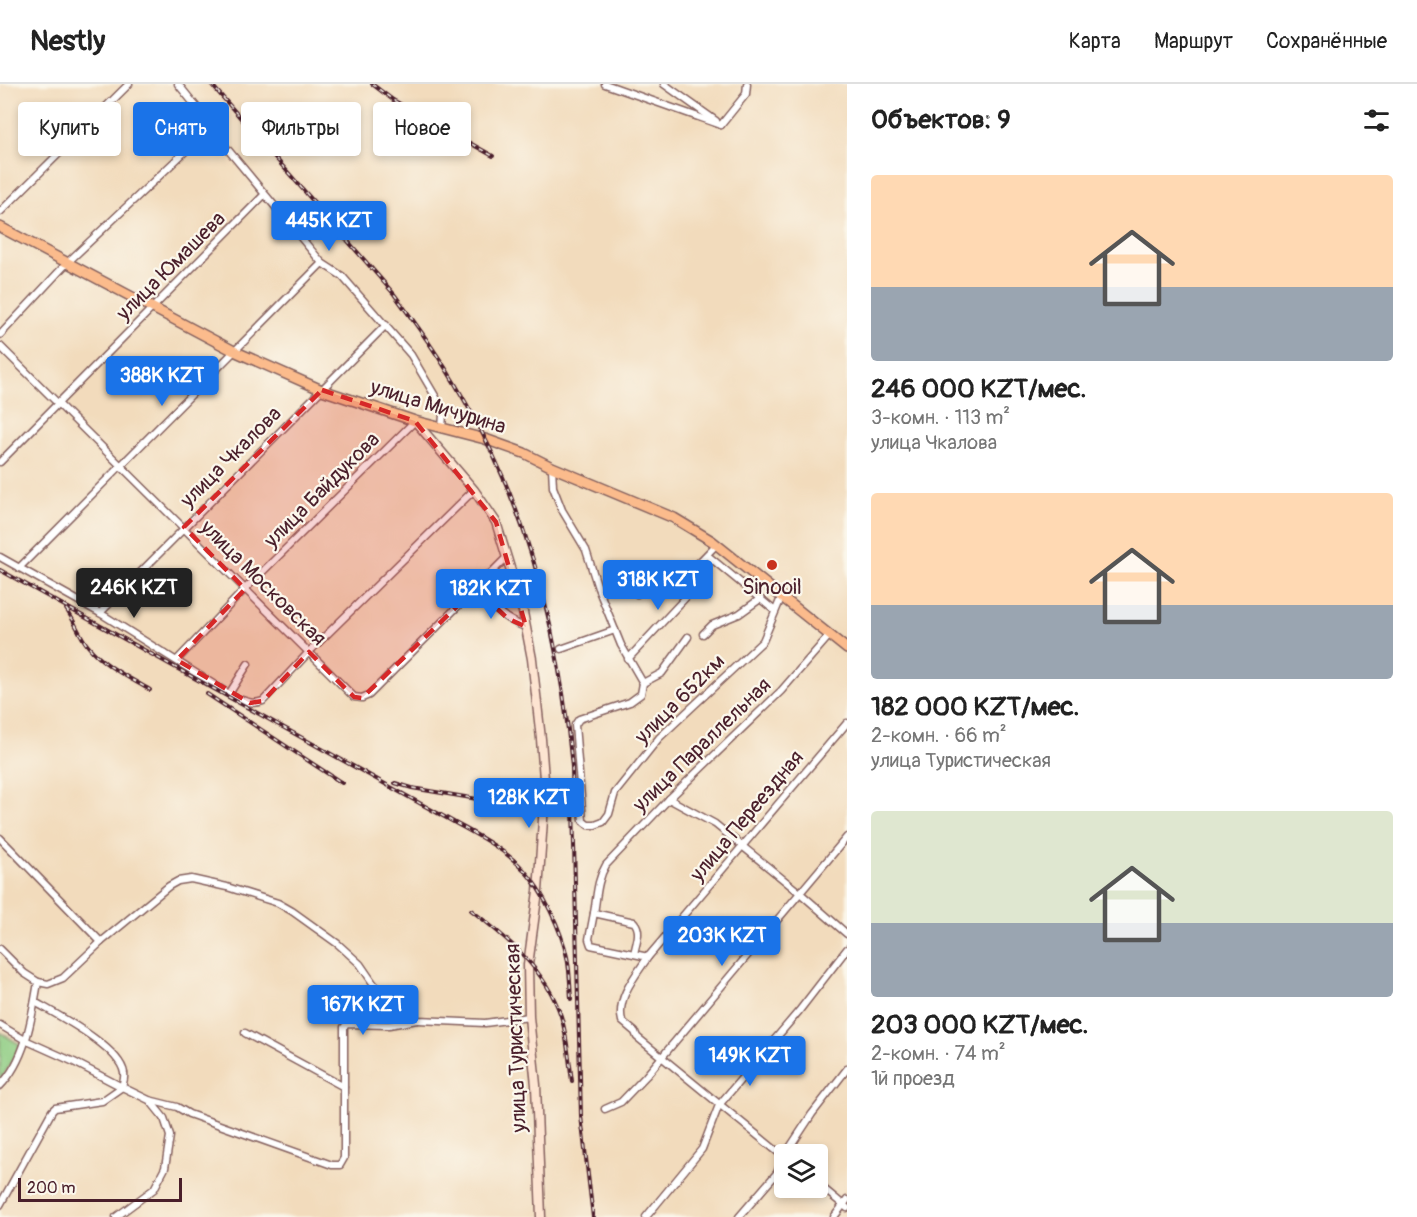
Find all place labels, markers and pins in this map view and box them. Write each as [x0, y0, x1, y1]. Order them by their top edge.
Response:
pin: 445K KZT [267, 201, 391, 252]
pin: 388K KZT [100, 356, 224, 407]
marker: Sinooil [765, 558, 779, 572]
pin: 318K KZT [596, 560, 720, 611]
pin: 246K KZT [72, 568, 196, 619]
pin: 182K KZT [429, 569, 553, 620]
place label: Sinooil [742, 574, 802, 601]
pin: 128K KZT [467, 778, 591, 829]
pin: 203K KZT [660, 916, 784, 967]
pin: 167K KZT [301, 985, 425, 1036]
pin: 149K KZT [688, 1036, 812, 1087]

